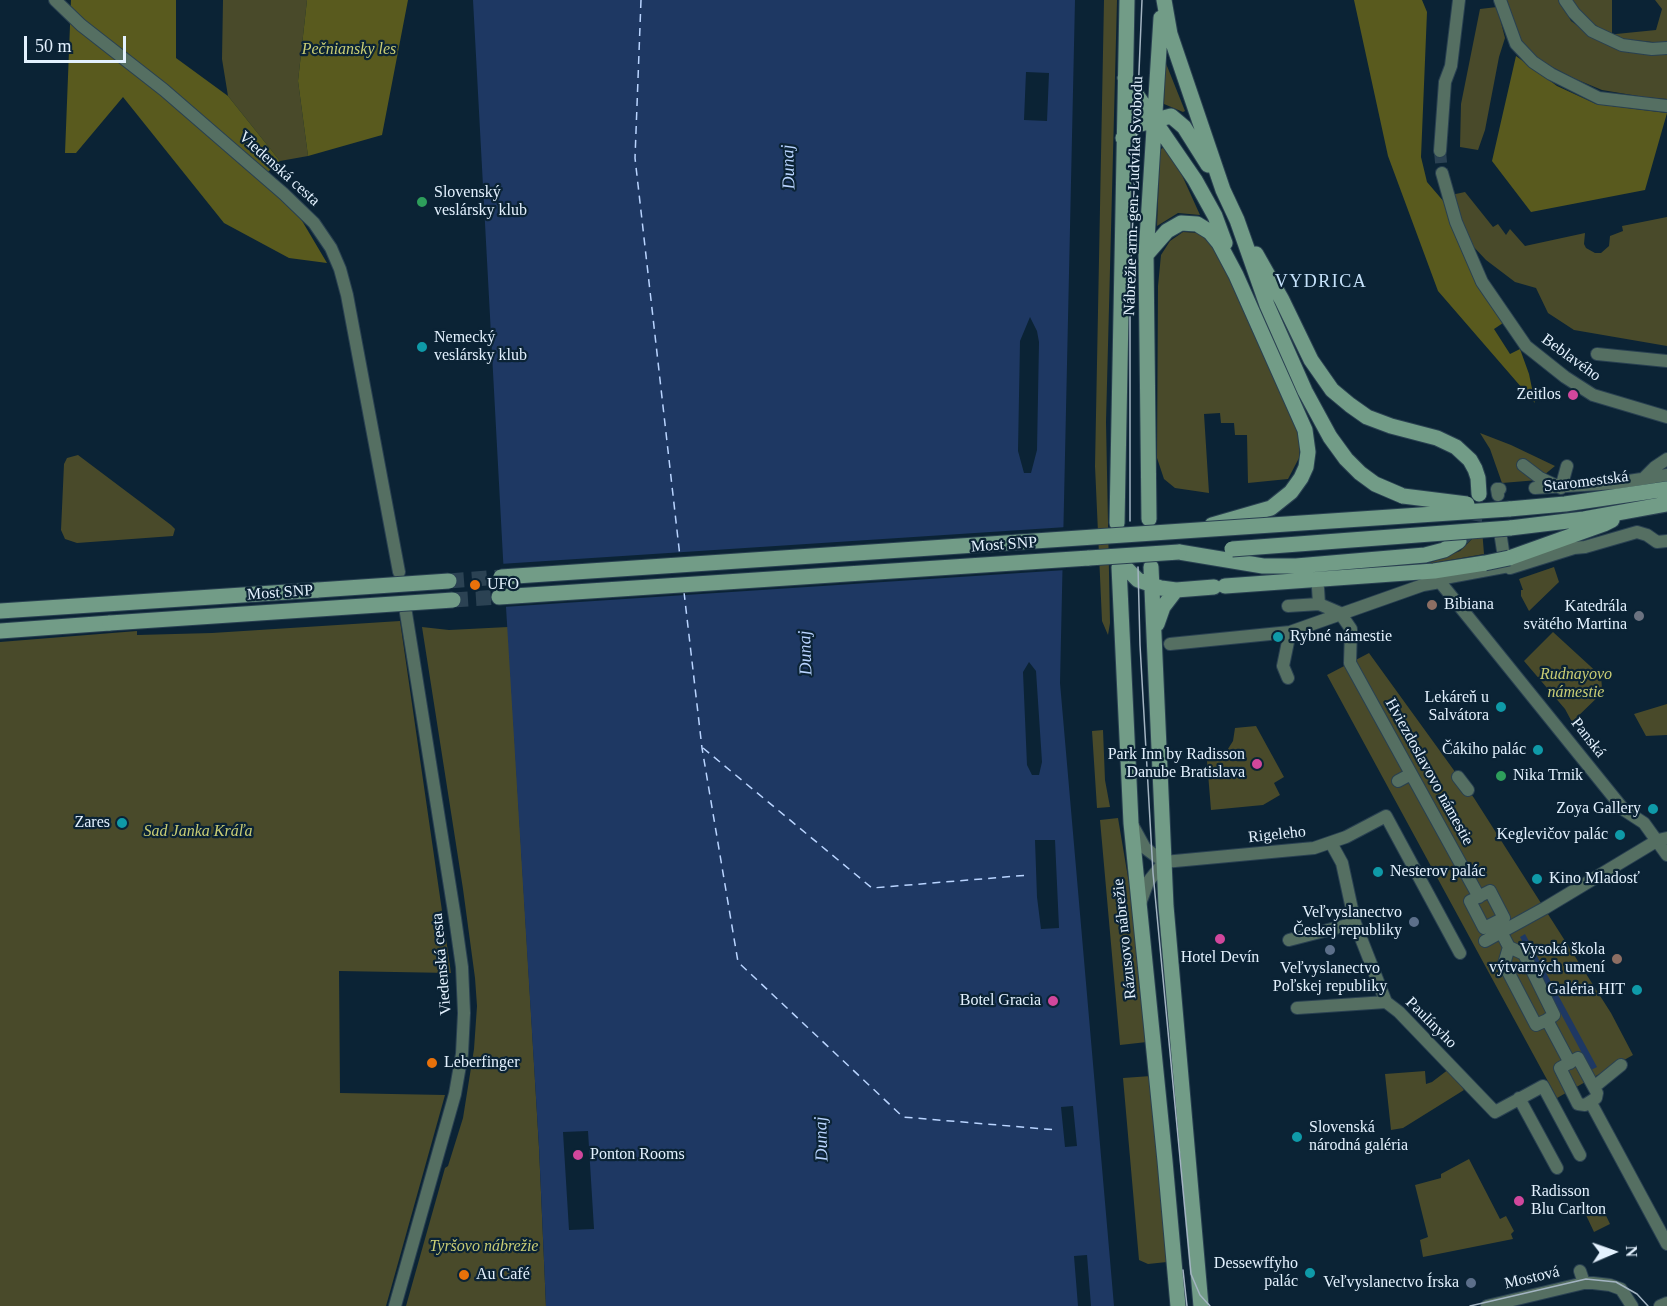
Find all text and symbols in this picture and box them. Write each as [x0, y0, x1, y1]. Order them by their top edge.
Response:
scale bar [27, 24, 129, 62]
text: 50 m [35, 36, 72, 56]
park label: Pečniansky les [302, 40, 396, 60]
street label: Nábrežie arm. gen. Ludvíka Svobodu [1120, 76, 1148, 316]
street label: Viedenská cesta [234, 128, 324, 210]
water label: Dunaj [777, 144, 801, 190]
place label: Slovenský veslársky klub [434, 183, 527, 221]
marker: Slovenský veslársky klub [415, 195, 429, 209]
district label: VYDRICA [1275, 271, 1367, 293]
place label: Nemecký veslársky klub [434, 328, 527, 366]
street label: Beblavého [1538, 330, 1604, 386]
marker: Nemecký veslársky klub [415, 340, 429, 354]
place label: Zeitlos [1517, 385, 1561, 405]
marker: Zeitlos [1566, 388, 1580, 402]
street label: Staromestská [1542, 467, 1630, 497]
street label: Most SNP [970, 533, 1038, 557]
place label: UFO [487, 575, 519, 595]
marker: UFO [468, 578, 482, 592]
street label: Most SNP [246, 581, 314, 605]
place label: Bibiana [1444, 595, 1494, 615]
place label: Katedrála svätého Martina [1523, 597, 1627, 635]
marker: Bibiana [1425, 598, 1439, 612]
marker: Katedrála svätého Martina [1632, 609, 1646, 623]
place label: Rybné námestie [1290, 627, 1392, 647]
water label: Dunaj [794, 630, 818, 676]
marker: Rybné námestie [1271, 630, 1285, 644]
park label: Rudnayovo námestie [1540, 665, 1612, 703]
place label: Lekáreň u Salvátora [1425, 688, 1489, 726]
street label: Hviezdoslavovo námestie [1381, 695, 1477, 849]
marker: Lekáreň u Salvátora [1494, 700, 1508, 714]
street label: Panská [1566, 714, 1610, 762]
place label: Čákiho palác [1442, 740, 1526, 760]
marker: Čákiho palác [1531, 743, 1545, 757]
place label: Park Inn by Radisson Danube Bratislava [1108, 745, 1245, 783]
marker: Park Inn by Radisson Danube Bratislava [1250, 757, 1264, 771]
place label: Nika Trnik [1513, 766, 1583, 786]
marker: Nika Trnik [1494, 769, 1508, 783]
place label: Zoya Gallery [1556, 799, 1641, 819]
marker: Zoya Gallery [1646, 802, 1660, 816]
place label: Zares [74, 813, 110, 833]
marker: Zares [115, 816, 129, 830]
park label: Sad Janka Kráľa [144, 822, 252, 842]
street label: Rigeleho [1247, 822, 1307, 848]
place label: Keglevičov palác [1496, 825, 1608, 845]
marker: Keglevičov palác [1613, 828, 1627, 842]
place label: Nesterov palác [1390, 862, 1486, 882]
marker: Nesterov palác [1371, 865, 1385, 879]
place label: Kino Mladosť [1549, 869, 1640, 889]
marker: Kino Mladosť [1530, 872, 1544, 886]
street label: Rázusovo nábrežie [1109, 878, 1141, 1000]
place label: Veľvyslanectvo Českej republiky [1293, 903, 1402, 941]
street label: Viedenská cesta [428, 912, 456, 1016]
marker: Veľvyslanectvo Českej republiky [1407, 915, 1421, 929]
marker: Hotel Devín [1213, 932, 1227, 946]
place label: Vysoká škola výtvarných umení [1489, 940, 1605, 978]
marker: Veľvyslanectvo Poľskej republiky [1323, 943, 1337, 957]
place label: Hotel Devín [1181, 948, 1259, 968]
marker: Vysoká škola výtvarných umení [1610, 952, 1624, 966]
place label: Veľvyslanectvo Poľskej republiky [1273, 959, 1387, 997]
place label: Galéria HIT [1547, 980, 1625, 1000]
marker: Galéria HIT [1630, 983, 1644, 997]
place label: Botel Gracia [960, 991, 1041, 1011]
street label: Paulínyho [1401, 993, 1461, 1053]
marker: Botel Gracia [1046, 994, 1060, 1008]
place label: Leberfinger [444, 1053, 520, 1073]
marker: Leberfinger [425, 1056, 439, 1070]
water label: Dunaj [810, 1116, 834, 1162]
place label: Slovenská národná galéria [1309, 1118, 1408, 1156]
marker: Slovenská národná galéria [1290, 1130, 1304, 1144]
place label: Ponton Rooms [590, 1145, 685, 1165]
marker: Ponton Rooms [571, 1148, 585, 1162]
place label: Radisson Blu Carlton [1531, 1182, 1606, 1220]
marker: Radisson Blu Carlton [1512, 1194, 1526, 1208]
north arrow [1583, 1222, 1643, 1282]
park label: Tyršovo nábrežie [430, 1237, 538, 1257]
text: N [1623, 1245, 1640, 1257]
place label: Dessewffyho palác [1214, 1254, 1298, 1292]
street label: Mostová [1503, 1262, 1561, 1294]
place label: Au Café [476, 1265, 530, 1285]
marker: Dessewffyho palác [1303, 1266, 1317, 1280]
marker: Au Café [457, 1268, 471, 1282]
place label: Veľvyslanectvo Írska [1323, 1273, 1459, 1293]
marker: Veľvyslanectvo Írska [1464, 1276, 1478, 1290]

